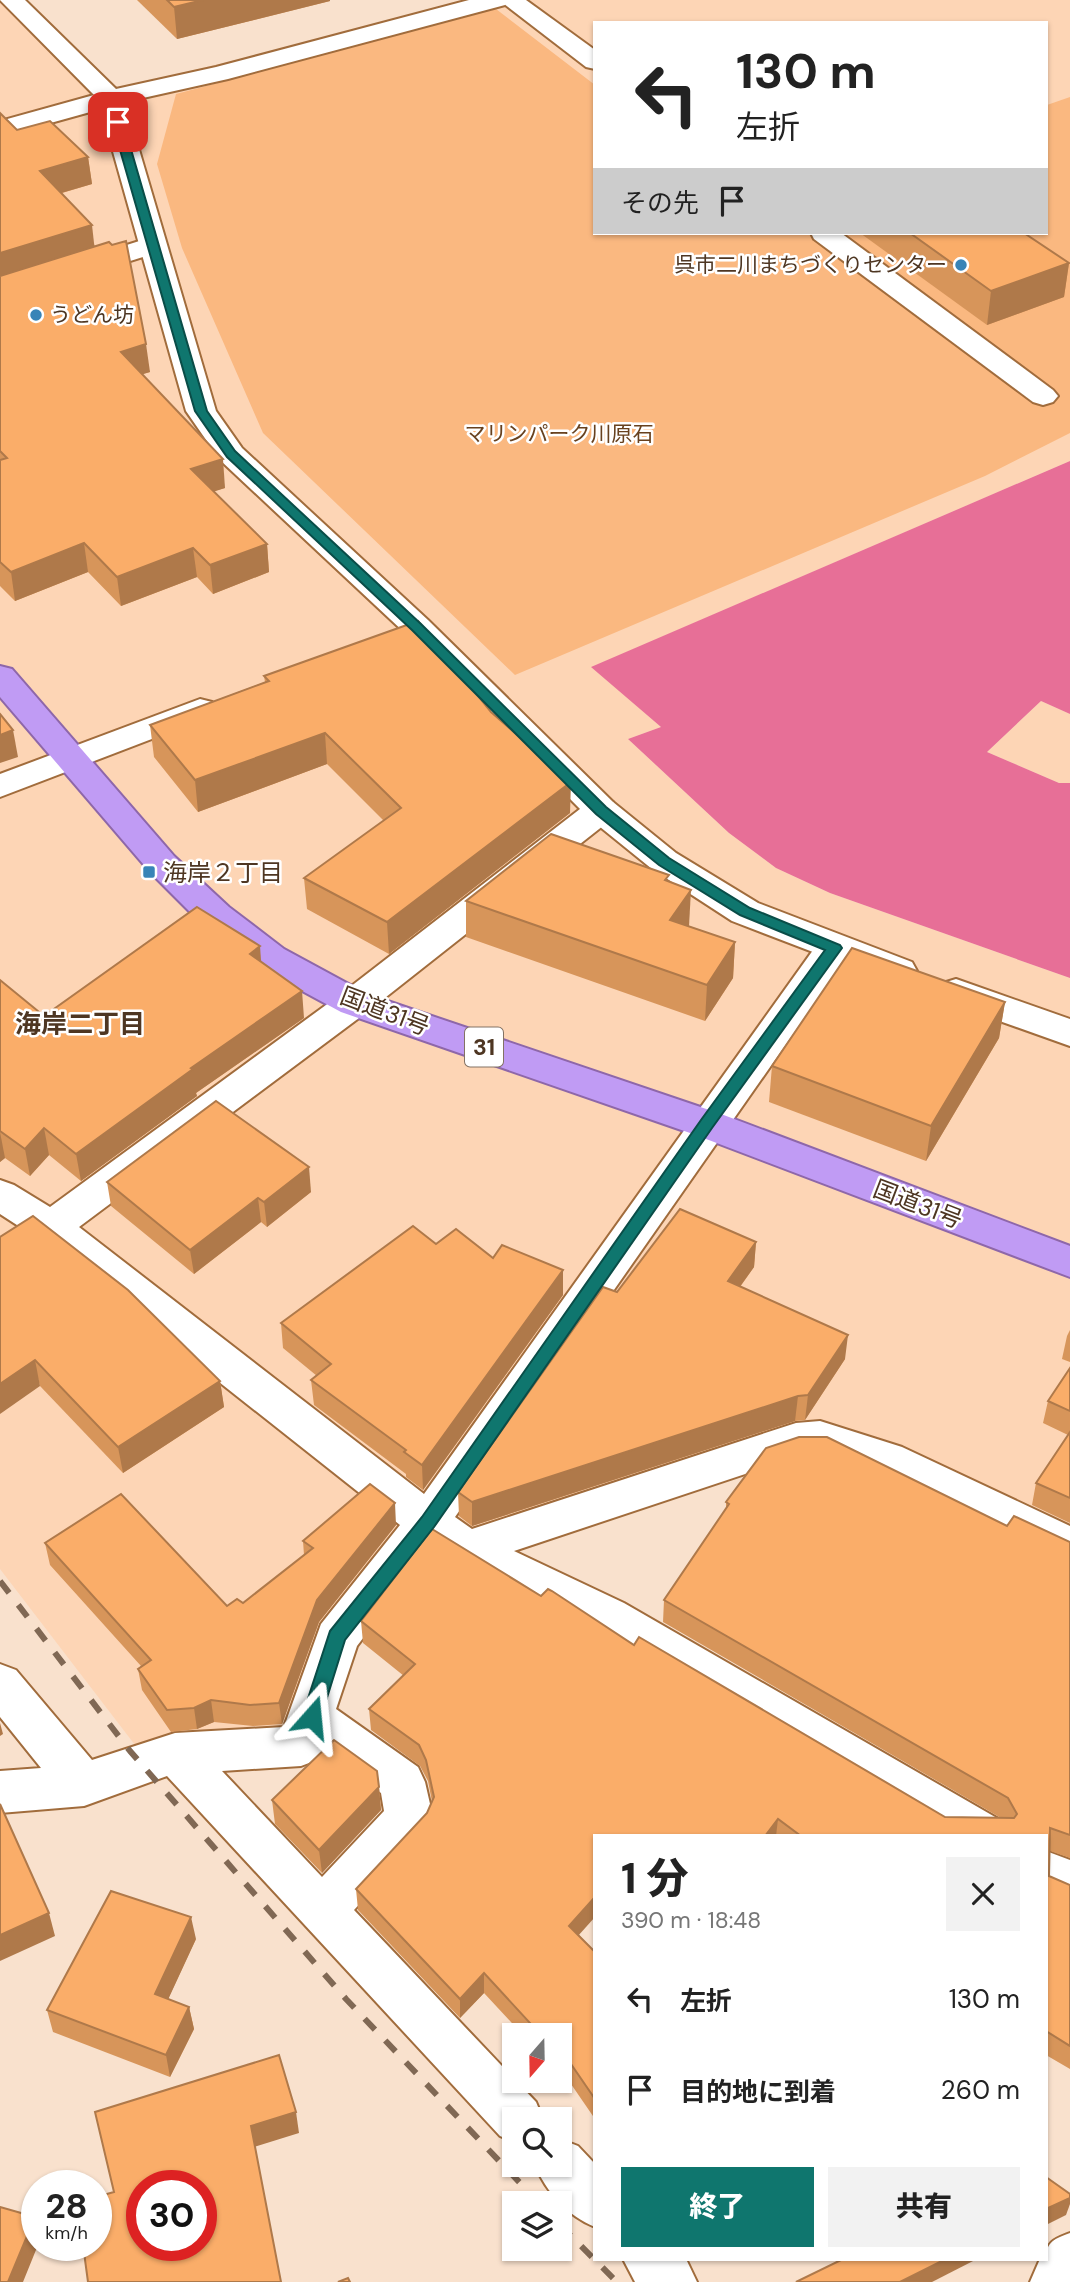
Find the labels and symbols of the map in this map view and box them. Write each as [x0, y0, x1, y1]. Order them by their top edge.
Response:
pin [88, 92, 148, 152]
place label: 呉市二川まちづくりセンター [674, 251, 947, 279]
marker: 呉市二川まちづくりセンター [953, 257, 969, 273]
place label: うどん坊 [50, 301, 134, 329]
marker: うどん坊 [28, 307, 44, 323]
park label: マリンパーク川原石 [465, 420, 654, 448]
place label: 海岸２丁目 [163, 857, 283, 888]
marker: 海岸２丁目 [141, 864, 157, 880]
street label: 国道31号 [336, 980, 434, 1042]
district label: 海岸二丁目 [15, 1007, 145, 1041]
road number: 31 [465, 1028, 503, 1066]
street label: 国道31号 [869, 1173, 967, 1235]
position arrow [275, 1680, 349, 1754]
north arrow [502, 2023, 572, 2093]
speed limit sign: 30 [126, 2170, 217, 2261]

